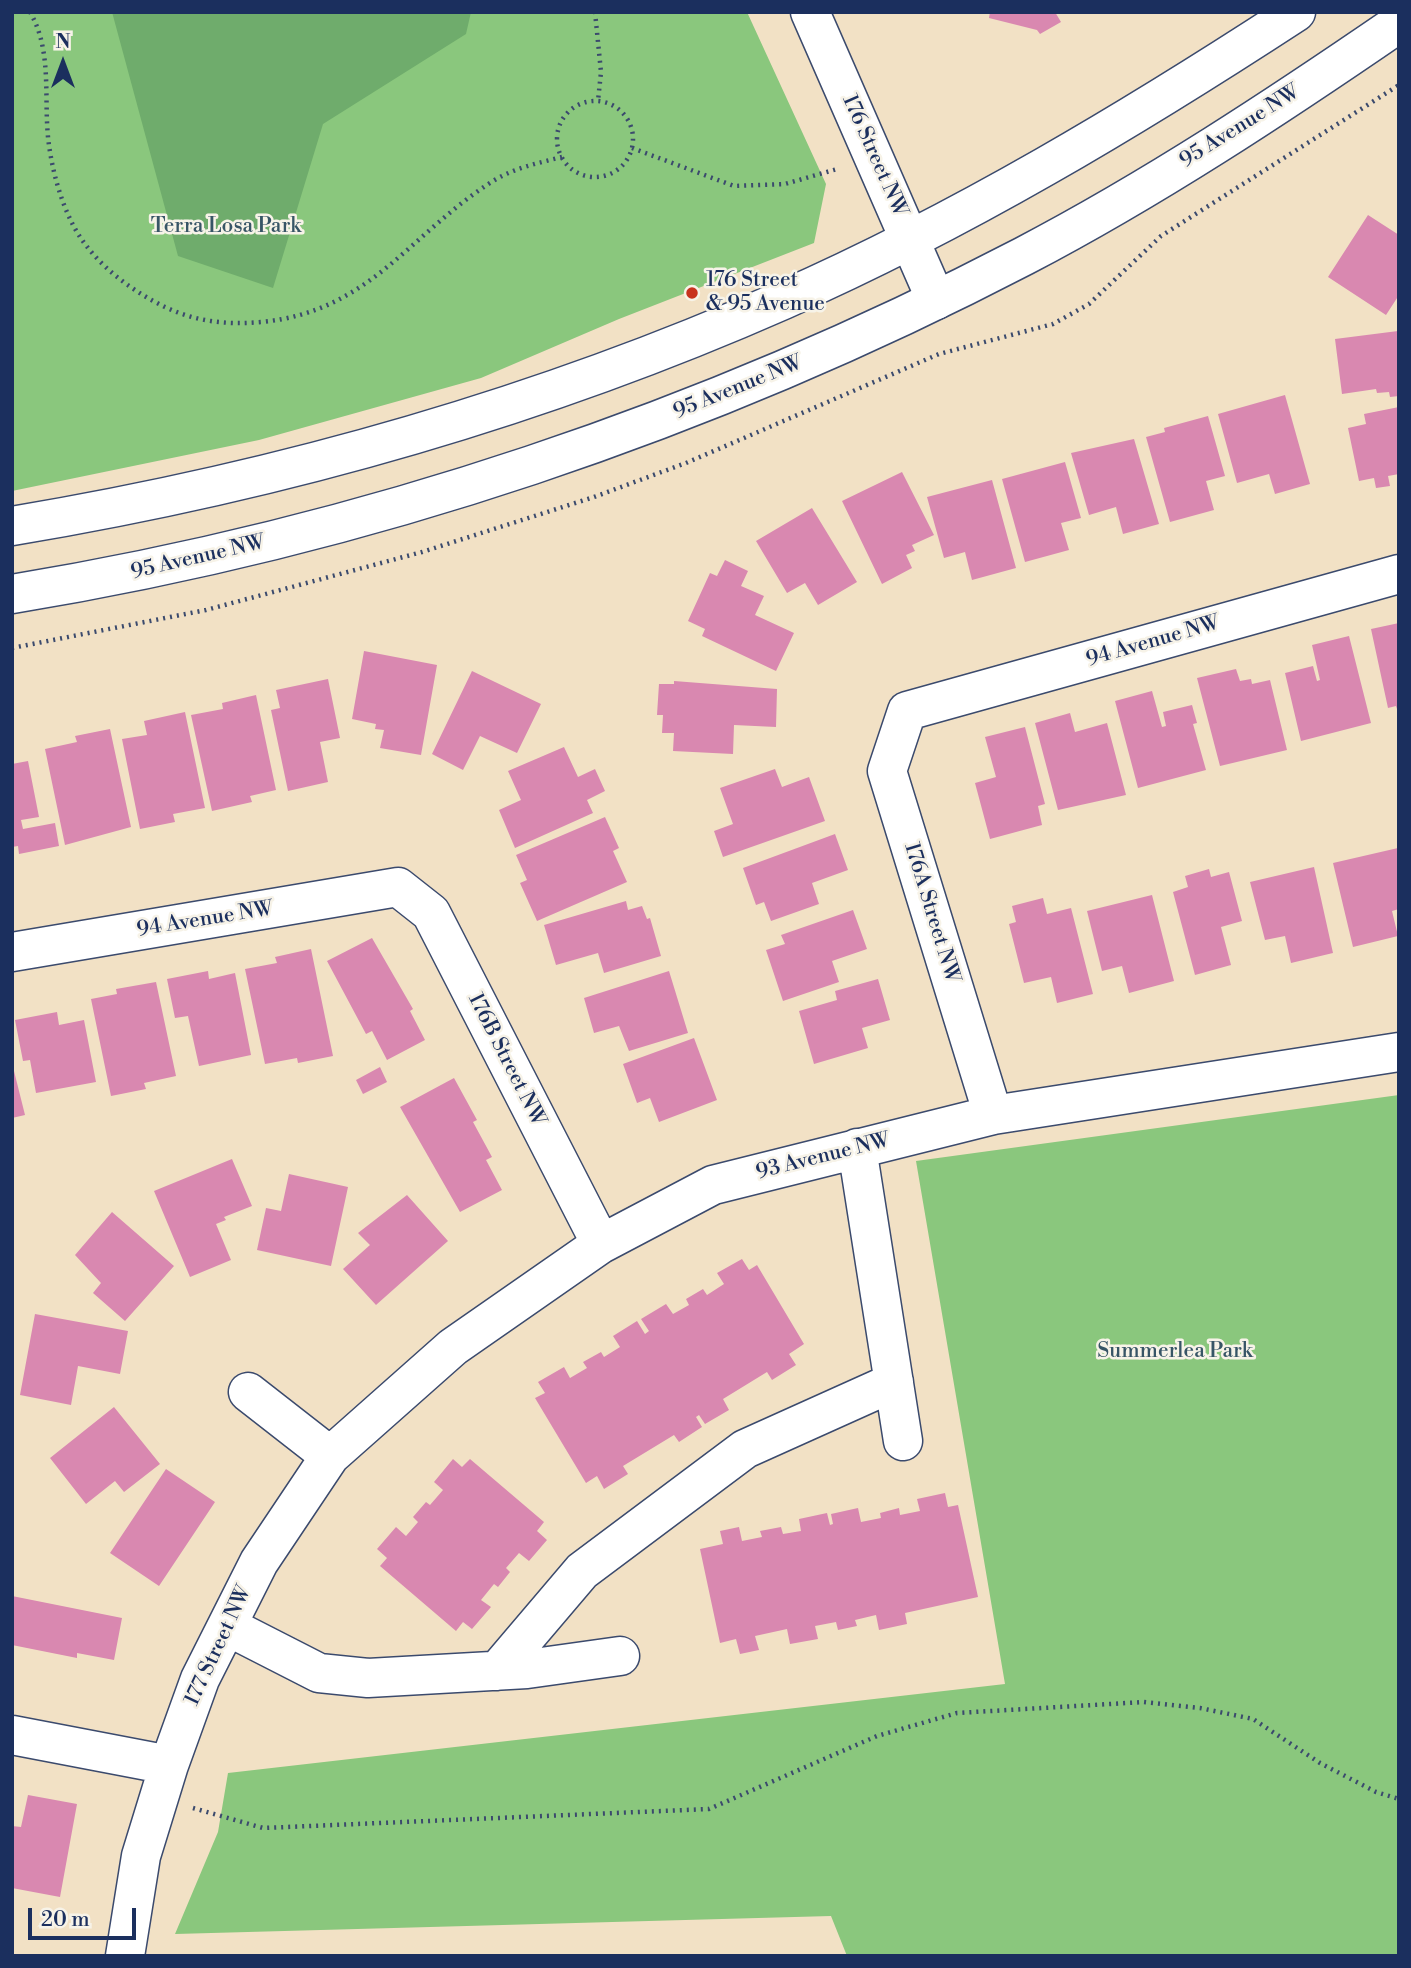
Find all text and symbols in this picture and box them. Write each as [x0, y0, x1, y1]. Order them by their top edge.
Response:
north arrow [28, 28, 98, 98]
text: N [55, 30, 71, 54]
street label: 95 Avenue NW [1175, 80, 1305, 174]
street label: 176 Street NW [836, 91, 912, 221]
park label: Terra Losa Park [151, 214, 301, 240]
place label: 176 Street & 95 Avenue [706, 268, 825, 318]
marker: 176 Street & 95 Avenue [684, 285, 700, 301]
street label: 95 Avenue NW [670, 351, 806, 425]
street label: 95 Avenue NW [129, 530, 267, 586]
street label: 94 Avenue NW [1083, 611, 1223, 673]
street label: 176A Street NW [898, 840, 964, 986]
street label: 94 Avenue NW [135, 897, 275, 943]
street label: 176B Street NW [462, 989, 550, 1131]
street label: 93 Avenue NW [754, 1128, 892, 1186]
park label: Summerlea Park [1097, 1339, 1253, 1365]
street label: 177 Street NW [180, 1582, 258, 1710]
scale bar [32, 1895, 140, 1939]
text: 20 m [41, 1907, 90, 1933]

